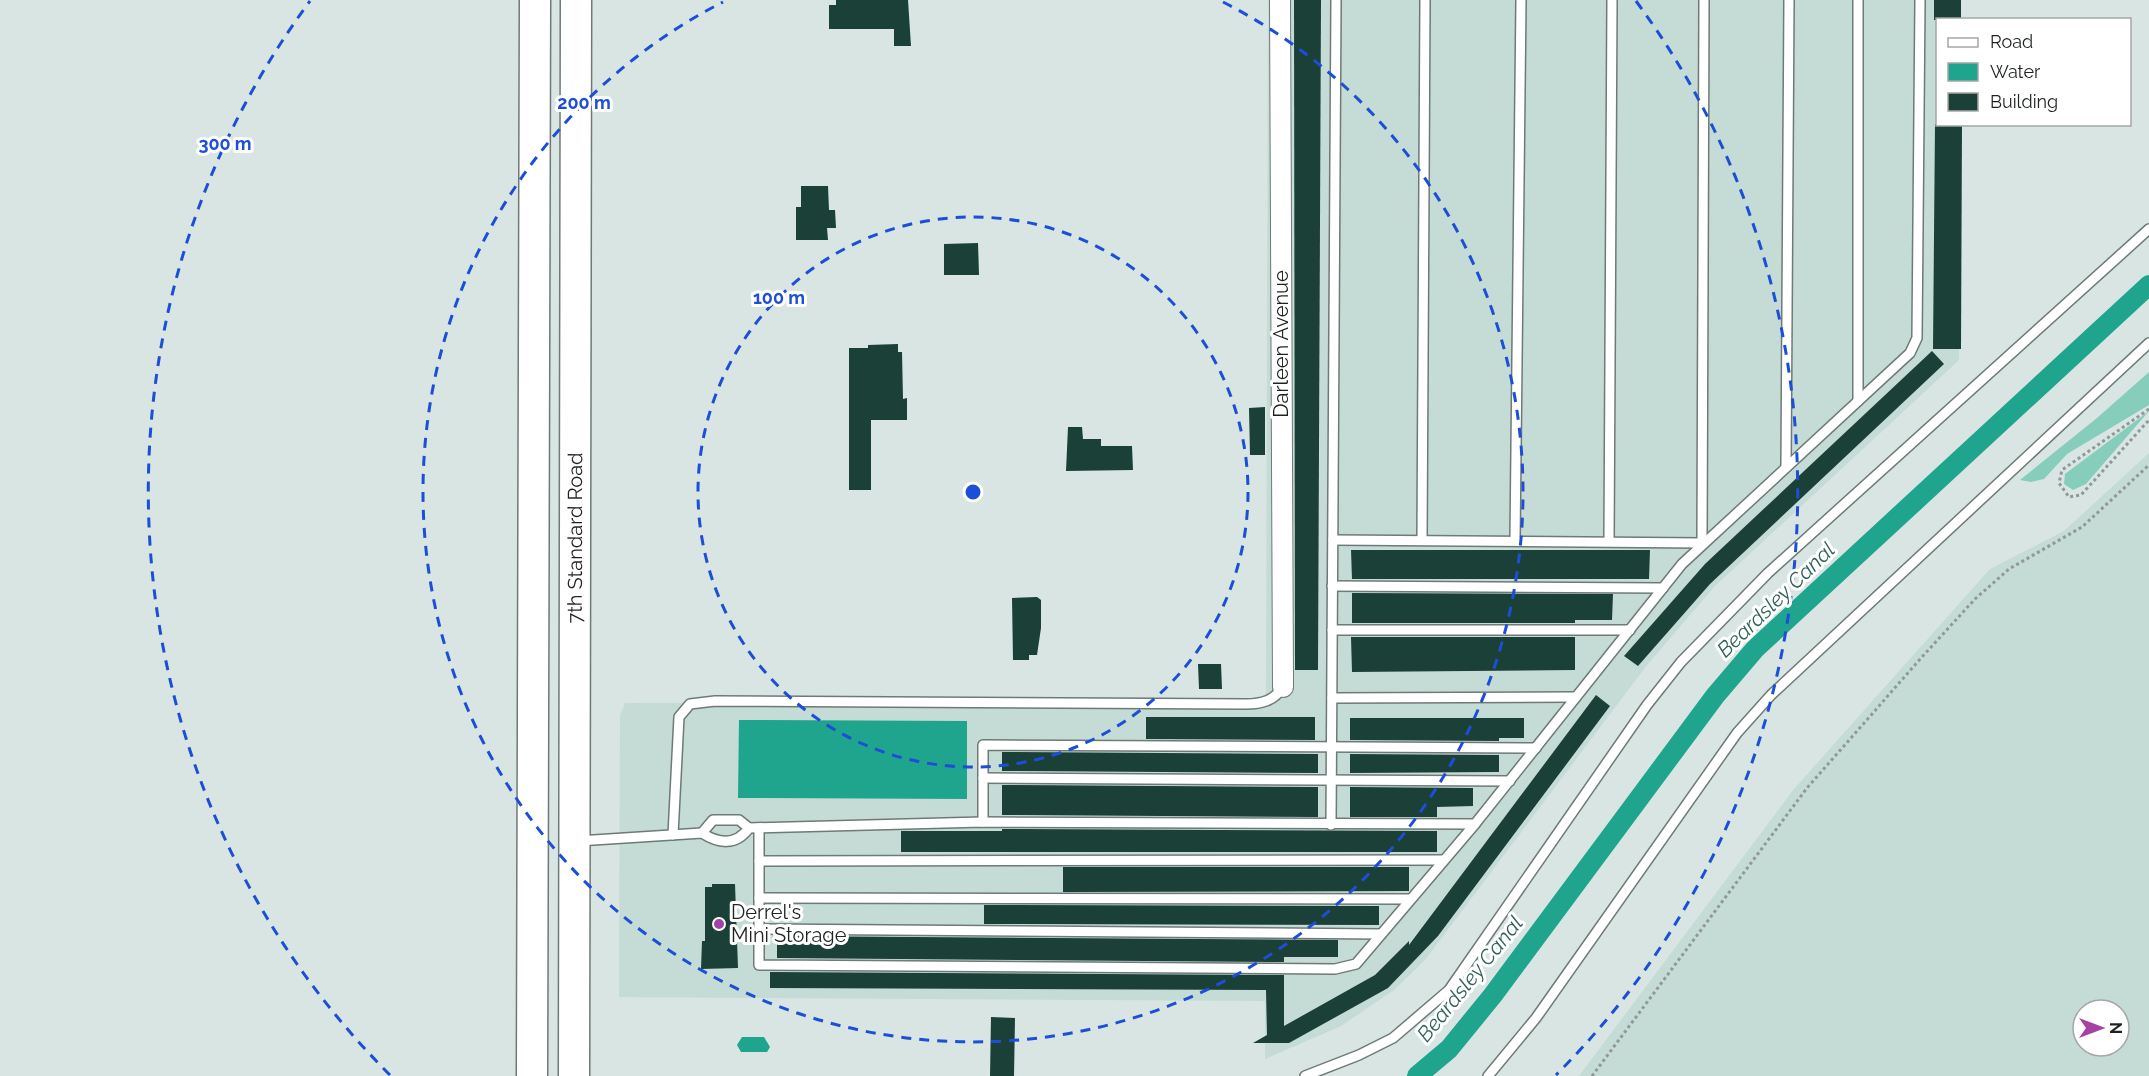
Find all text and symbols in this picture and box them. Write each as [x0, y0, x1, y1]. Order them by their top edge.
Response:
legend [1936, 18, 2131, 126]
text: Road [1990, 31, 2033, 52]
text: Water [1990, 61, 2041, 82]
text: Building [1990, 91, 2058, 112]
text: 200 m [557, 92, 611, 113]
text: 300 m [198, 133, 252, 154]
street label: Darleen Avenue [1269, 270, 1293, 418]
text: 100 m [753, 287, 805, 308]
street label: 7th Standard Road [563, 452, 587, 624]
centre of rings [963, 482, 983, 502]
water label: Beardsley Canal [1711, 537, 1840, 662]
place label: Derrel's Mini Storage [731, 900, 847, 947]
water label: Beardsley Canal [1411, 911, 1528, 1046]
marker: Derrel's Mini Storage [712, 917, 726, 931]
north arrow [2071, 998, 2131, 1058]
text: N [2106, 1022, 2125, 1034]

